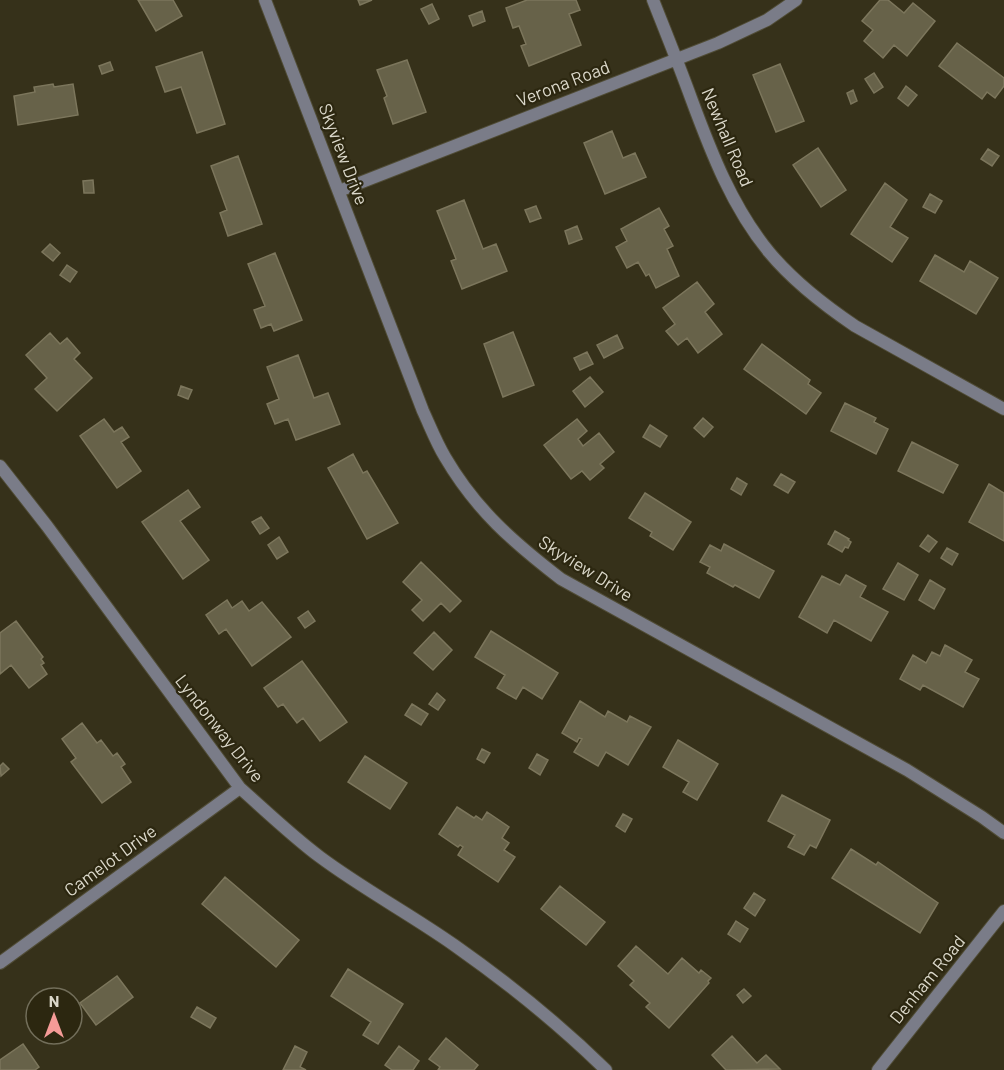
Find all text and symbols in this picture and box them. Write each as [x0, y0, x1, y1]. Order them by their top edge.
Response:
street label: Verona Road [513, 55, 613, 111]
street label: Newhall Road [697, 84, 759, 190]
street label: Skyview Drive [315, 100, 373, 208]
street label: Skyview Drive [535, 530, 637, 606]
street label: Lyndonway Drive [171, 670, 269, 786]
street label: Camelot Drive [60, 819, 160, 901]
street label: Denham Road [885, 930, 969, 1028]
north arrow [24, 986, 84, 1046]
text: N [49, 991, 59, 1010]

